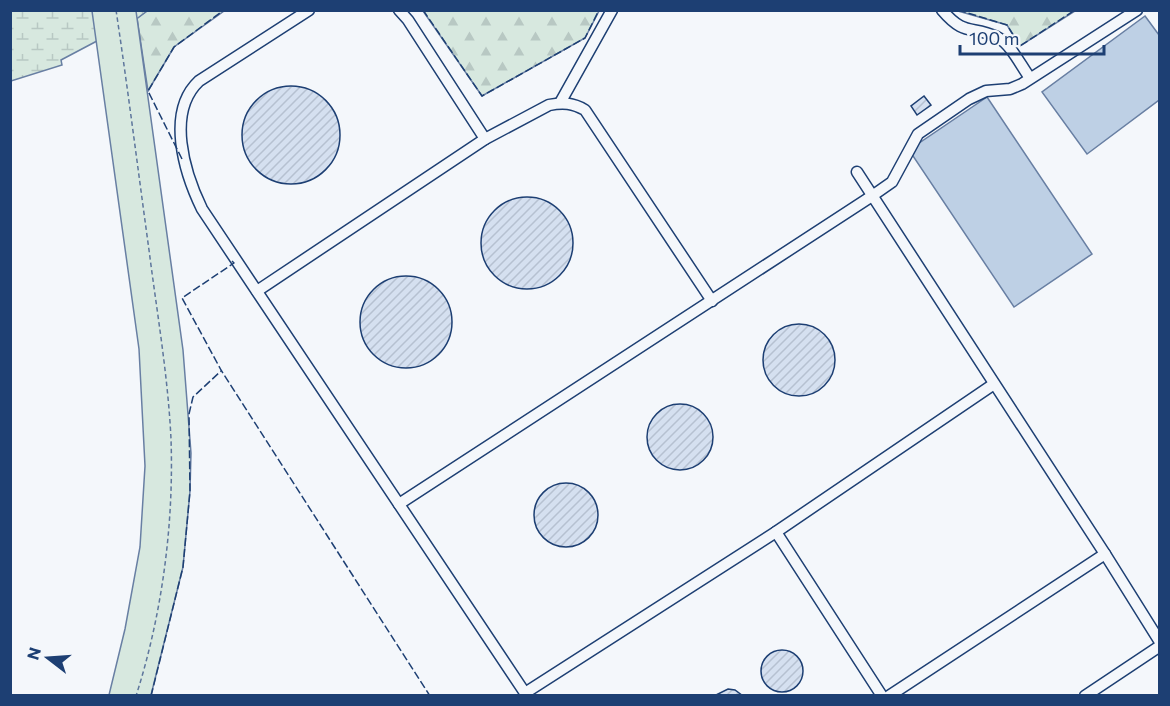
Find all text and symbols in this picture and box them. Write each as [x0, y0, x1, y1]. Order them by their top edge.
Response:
scale bar [960, 18, 1104, 56]
text: 100 m [969, 27, 1019, 49]
north arrow [18, 628, 78, 688]
text: N [22, 645, 44, 662]

